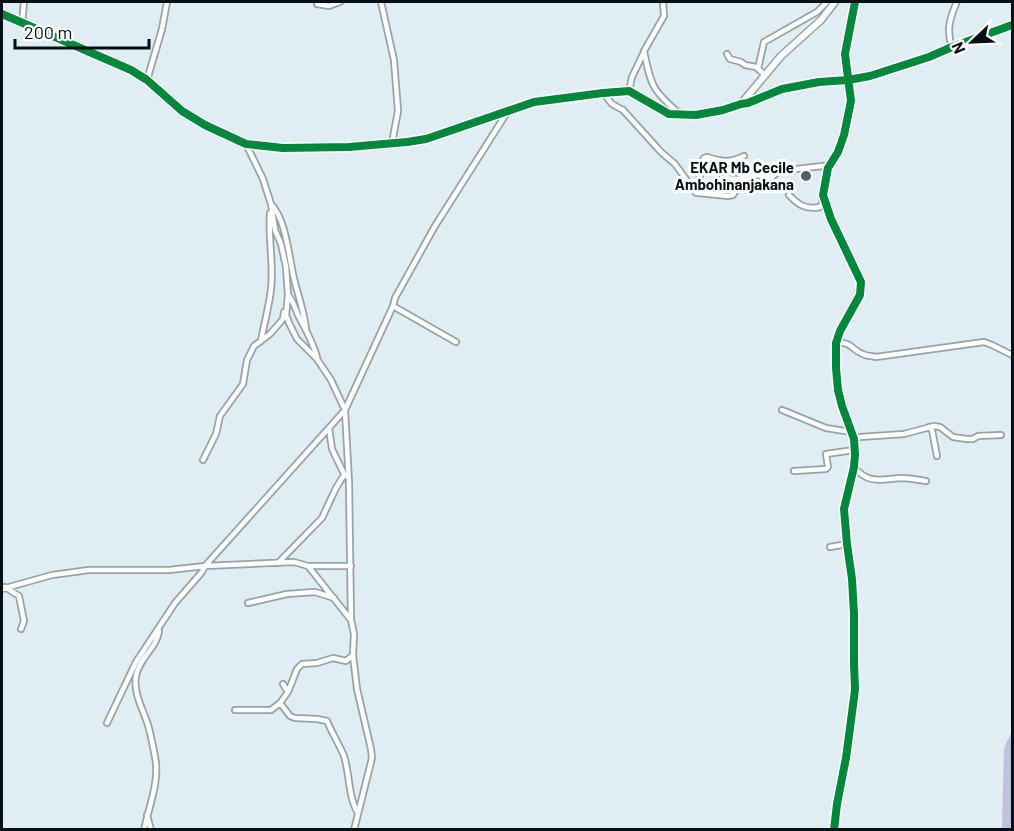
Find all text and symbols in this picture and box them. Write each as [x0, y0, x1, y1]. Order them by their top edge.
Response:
scale bar [15, 12, 148, 50]
north arrow [942, 12, 1002, 72]
text: 200 m [24, 21, 72, 43]
text: N [947, 39, 969, 57]
place label: EKAR Mb Cecile Ambohinanjakana [675, 158, 794, 193]
marker: EKAR Mb Cecile Ambohinanjakana [799, 169, 813, 183]

